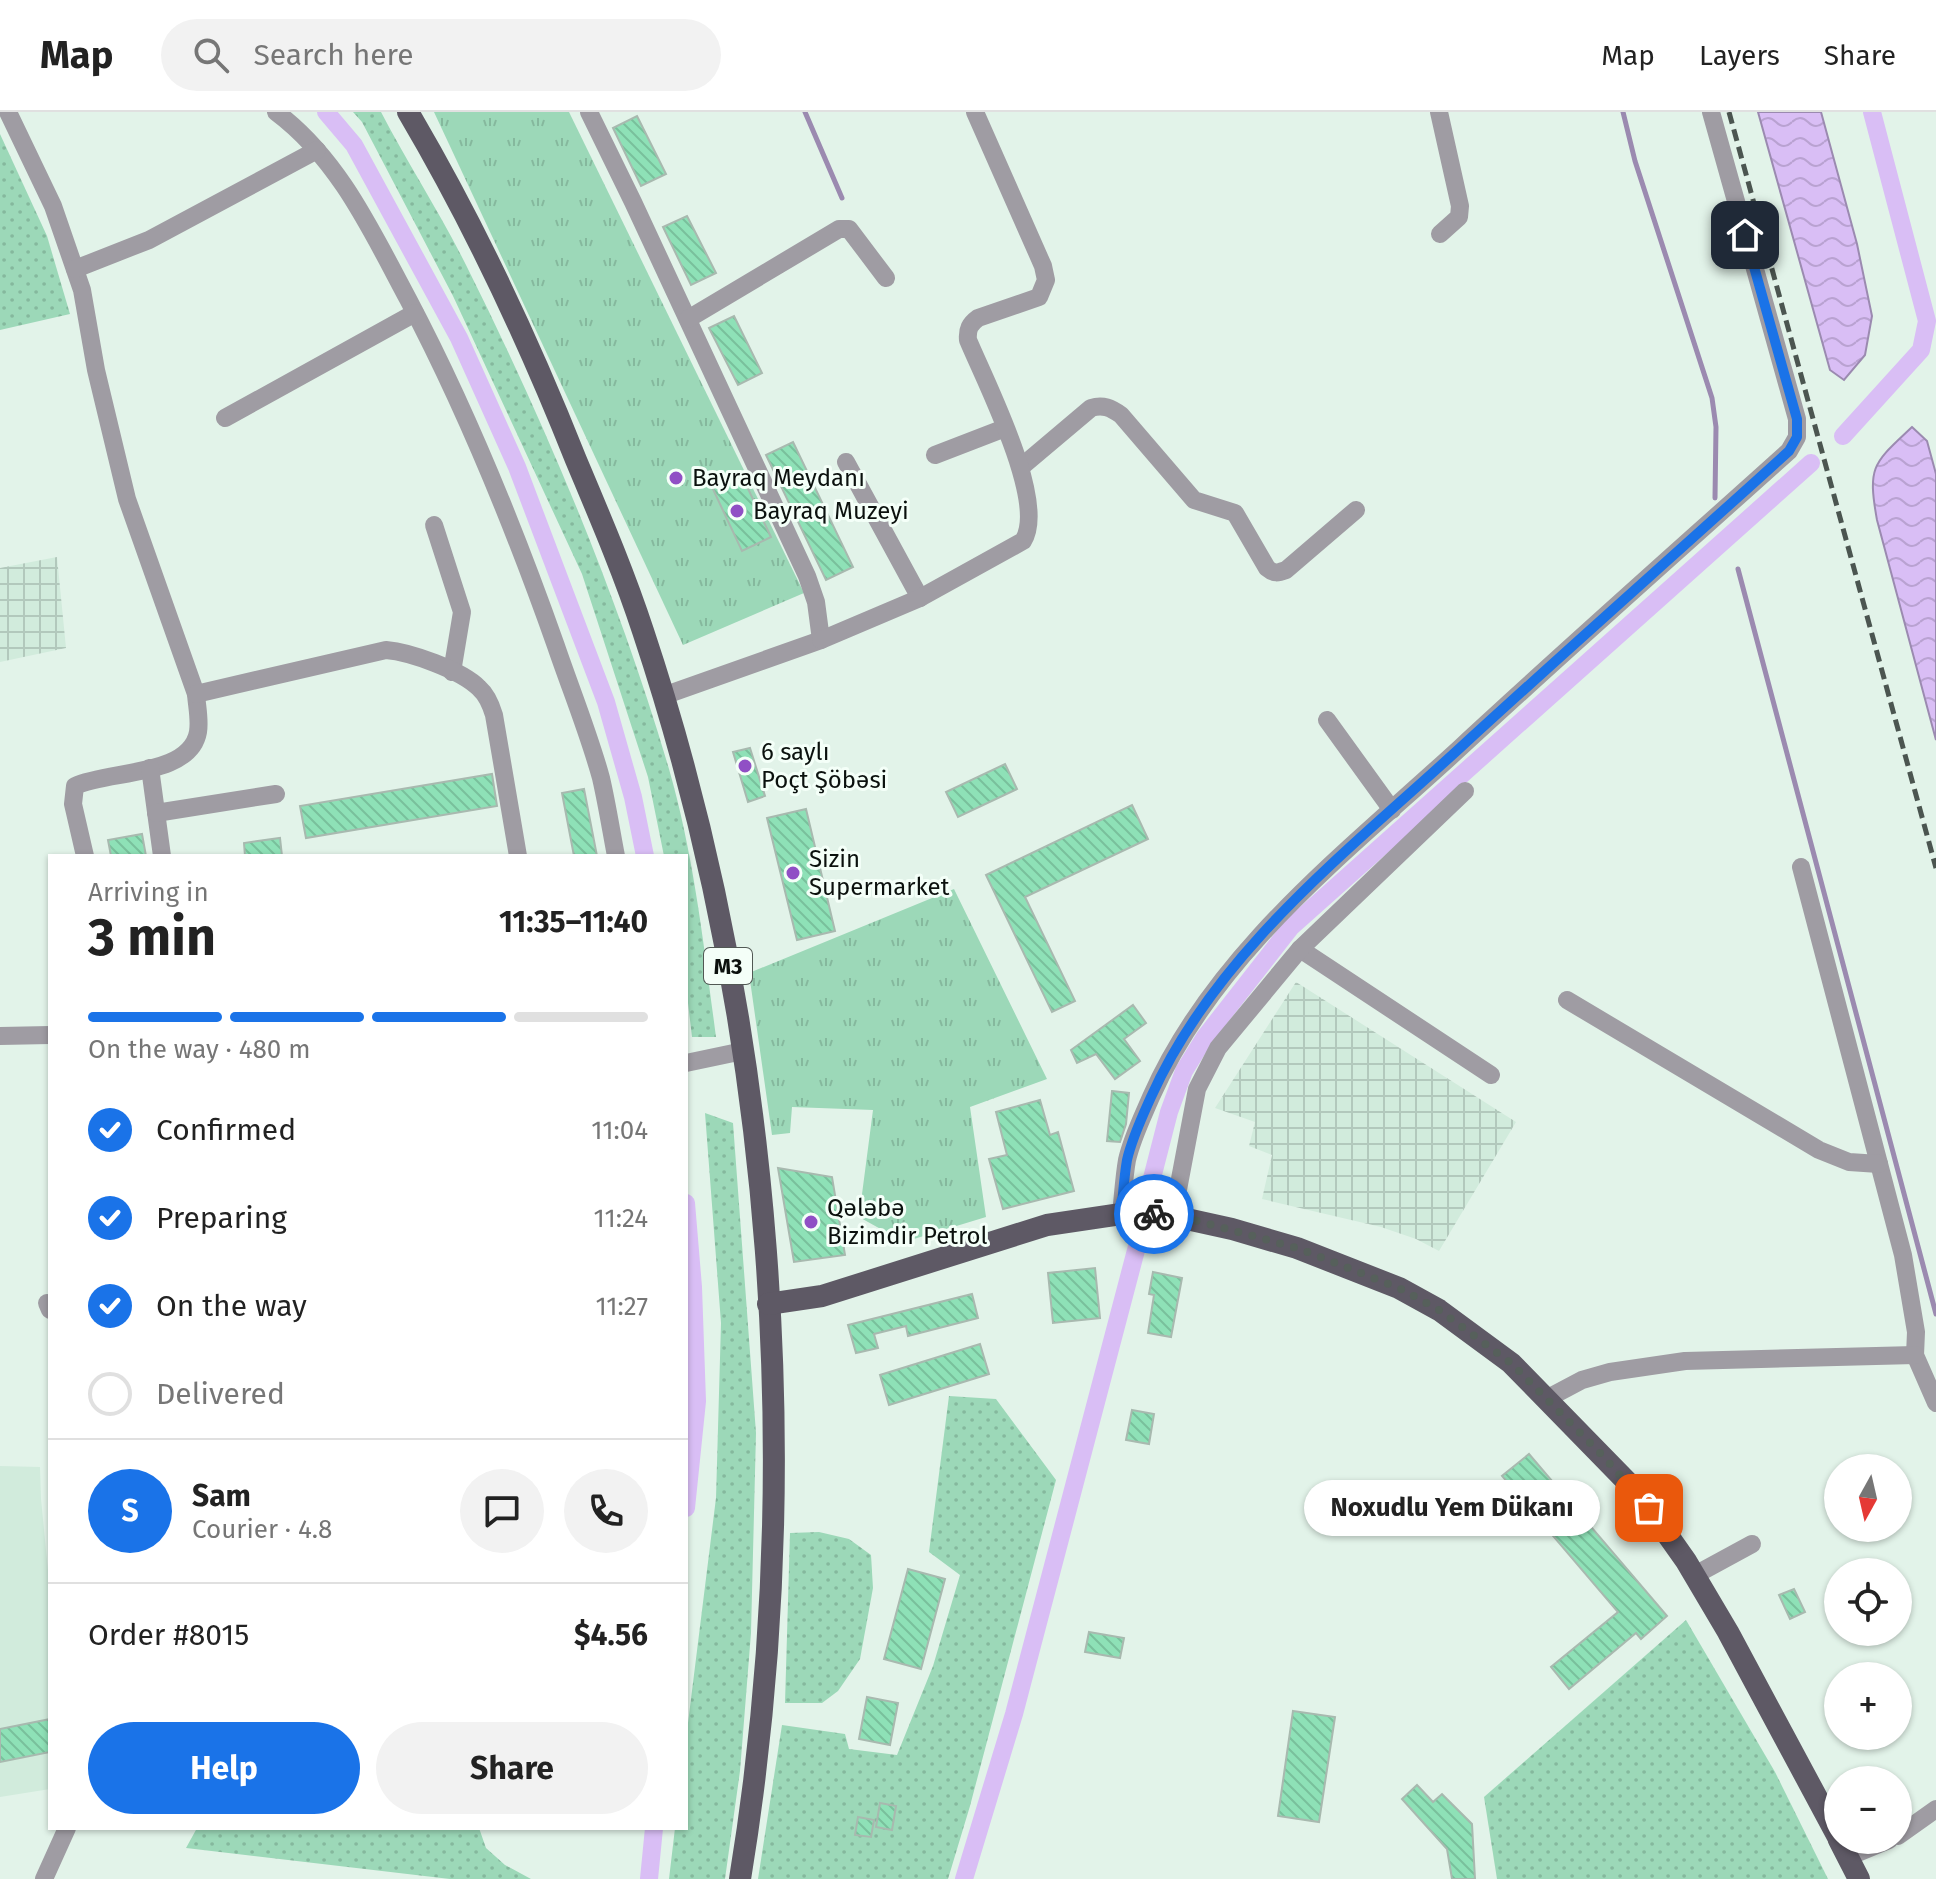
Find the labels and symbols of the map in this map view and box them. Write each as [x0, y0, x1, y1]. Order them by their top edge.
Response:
pin [1711, 201, 1779, 269]
place label: Bayraq Meydanı [692, 464, 865, 492]
marker: Bayraq Meydanı [667, 469, 685, 487]
place label: Bayraq Muzeyi [753, 497, 909, 525]
marker: Bayraq Muzeyi [728, 502, 746, 520]
place label: 6 saylı Poçt Şöbəsi [761, 738, 887, 794]
marker: 6 saylı Poçt Şöbəsi [736, 757, 754, 775]
place label: Sizin Supermarket [809, 845, 950, 901]
marker: Sizin Supermarket [784, 864, 802, 882]
road number: M3 [704, 948, 752, 984]
courier [1114, 1174, 1194, 1254]
place label: Qələbə Bizimdir Petrol [827, 1194, 988, 1250]
marker: Qələbə Bizimdir Petrol [802, 1213, 820, 1231]
north arrow [1824, 1454, 1912, 1542]
pin [1615, 1474, 1683, 1542]
callout: Noxudlu Yem Dükanı [1305, 1480, 1601, 1536]

